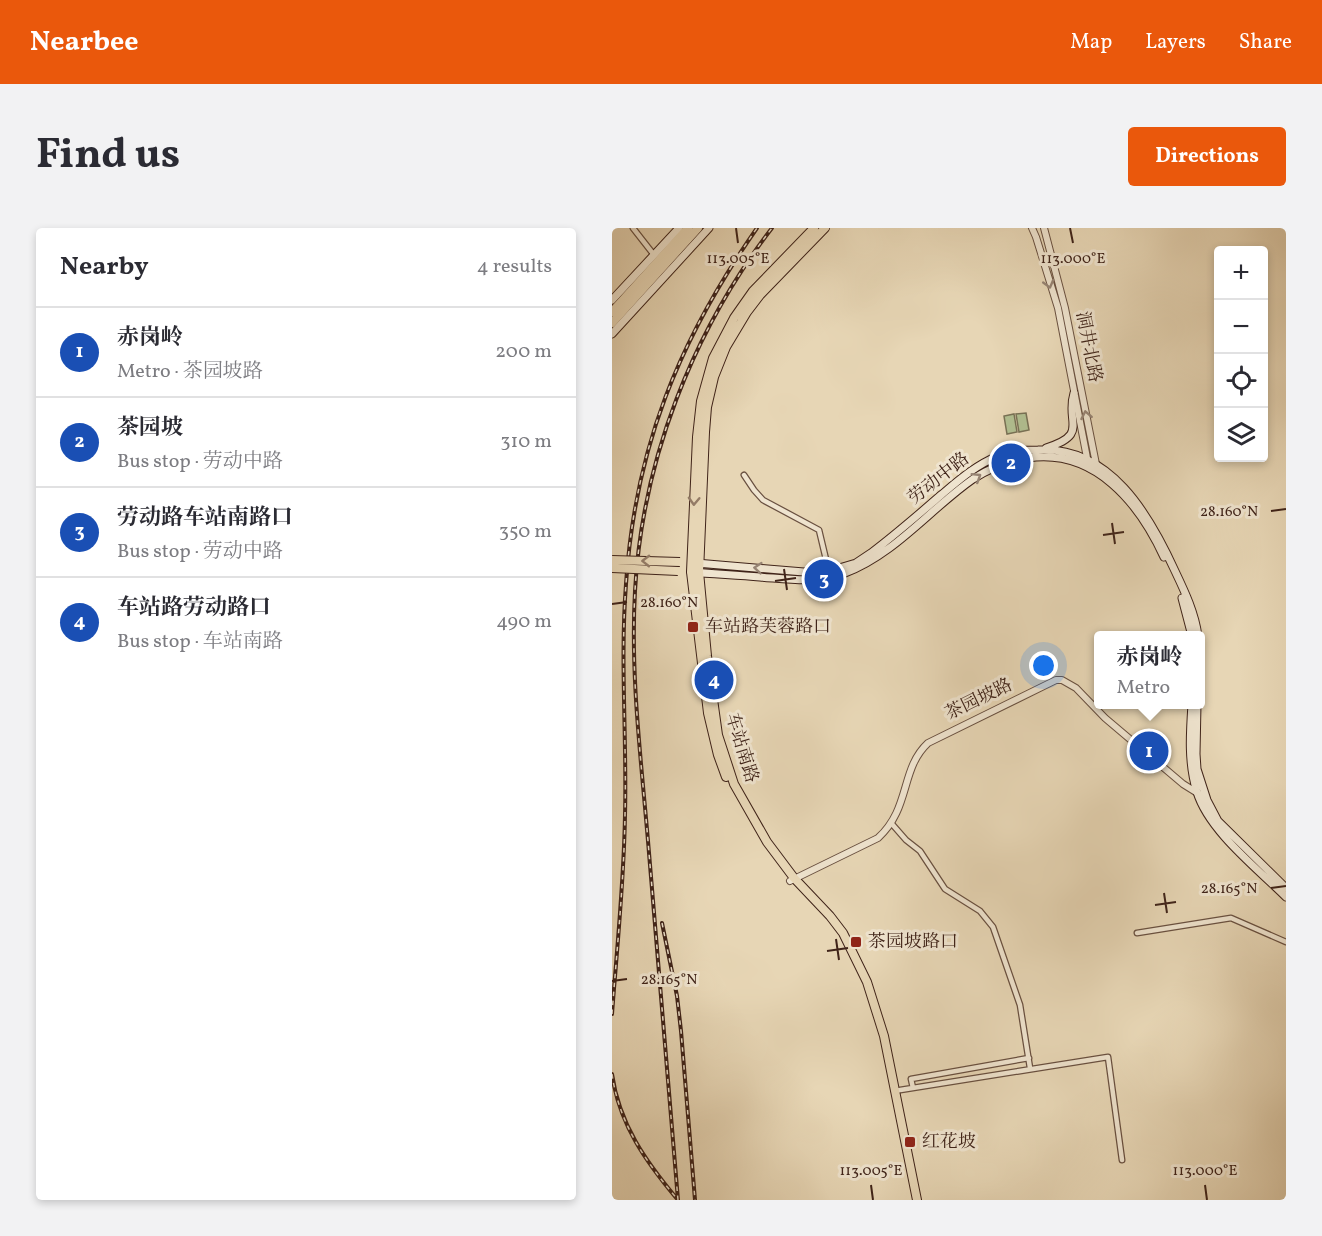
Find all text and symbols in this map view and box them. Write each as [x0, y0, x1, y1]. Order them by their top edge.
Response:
text: Nearbee [30, 23, 139, 62]
text: Map [1070, 28, 1112, 57]
text: Layers [1145, 28, 1206, 57]
text: Share [1239, 28, 1292, 57]
text: Find us [36, 127, 180, 186]
button: Directions [1128, 127, 1286, 186]
map controls [1214, 246, 1268, 462]
button: + [1214, 246, 1268, 300]
text: Nearby [60, 249, 149, 285]
text: 113.005°E [707, 249, 769, 270]
text: 113.000°E [1041, 249, 1105, 270]
text: 4 results [477, 253, 552, 281]
one-way arrow [1042, 278, 1054, 289]
button: − [1214, 300, 1268, 354]
street label: 洞井北路 [1069, 309, 1107, 385]
text: 赤岗岭 [117, 323, 183, 354]
text: 1 [75, 338, 84, 366]
text: 200 m [495, 338, 552, 366]
button: locate [1214, 354, 1268, 408]
text: Metro · 茶园坡路 [117, 358, 263, 386]
button: layers [1214, 408, 1268, 462]
one-way arrow [1080, 410, 1093, 420]
text: 茶园坡 [117, 413, 183, 444]
text: 2 [74, 428, 85, 456]
text: 310 m [500, 428, 552, 456]
pin: 2 [992, 440, 1030, 486]
street label: 劳动中路 [903, 447, 975, 511]
text: Bus stop · 劳动中路 [117, 448, 283, 476]
one-way arrow [971, 473, 981, 485]
one-way arrow [688, 496, 701, 505]
text: 28.160°N [1200, 502, 1258, 523]
text: 劳动路车站南路口 [117, 503, 293, 534]
text: 3 [74, 518, 85, 546]
text: 350 m [499, 518, 552, 546]
text: Bus stop · 劳动中路 [117, 538, 283, 566]
one-way arrow [642, 554, 651, 567]
pin: 3 [804, 556, 844, 602]
one-way arrow [753, 562, 762, 575]
text: 车站路劳动路口 [117, 593, 271, 624]
text: 28.160°N [640, 593, 698, 614]
text: 4 [73, 608, 86, 636]
text: 490 m [496, 608, 552, 636]
place label: 车站路芙蓉路口 [705, 615, 831, 640]
marker: 车站路芙蓉路口 [686, 620, 700, 634]
text: Bus stop · 车站南路 [117, 628, 283, 656]
popup [1094, 631, 1205, 709]
text: 赤岗岭 [1116, 643, 1183, 674]
your location [1029, 651, 1058, 680]
pin: 4 [694, 658, 734, 702]
street label: 茶园坡路 [941, 673, 1017, 727]
text: Metro [1116, 674, 1170, 702]
street label: 车站南路 [719, 710, 763, 786]
pin: 1 [1130, 728, 1168, 774]
text: 28.165°N [1201, 879, 1257, 900]
place label: 茶园坡路口 [868, 930, 958, 955]
marker: 茶园坡路口 [849, 935, 863, 949]
text: 28.165°N [641, 970, 697, 991]
place label: 红花坡 [922, 1130, 976, 1155]
marker: 红花坡 [903, 1135, 917, 1149]
text: 113.005°E [840, 1161, 902, 1182]
text: 113.000°E [1173, 1161, 1237, 1182]

